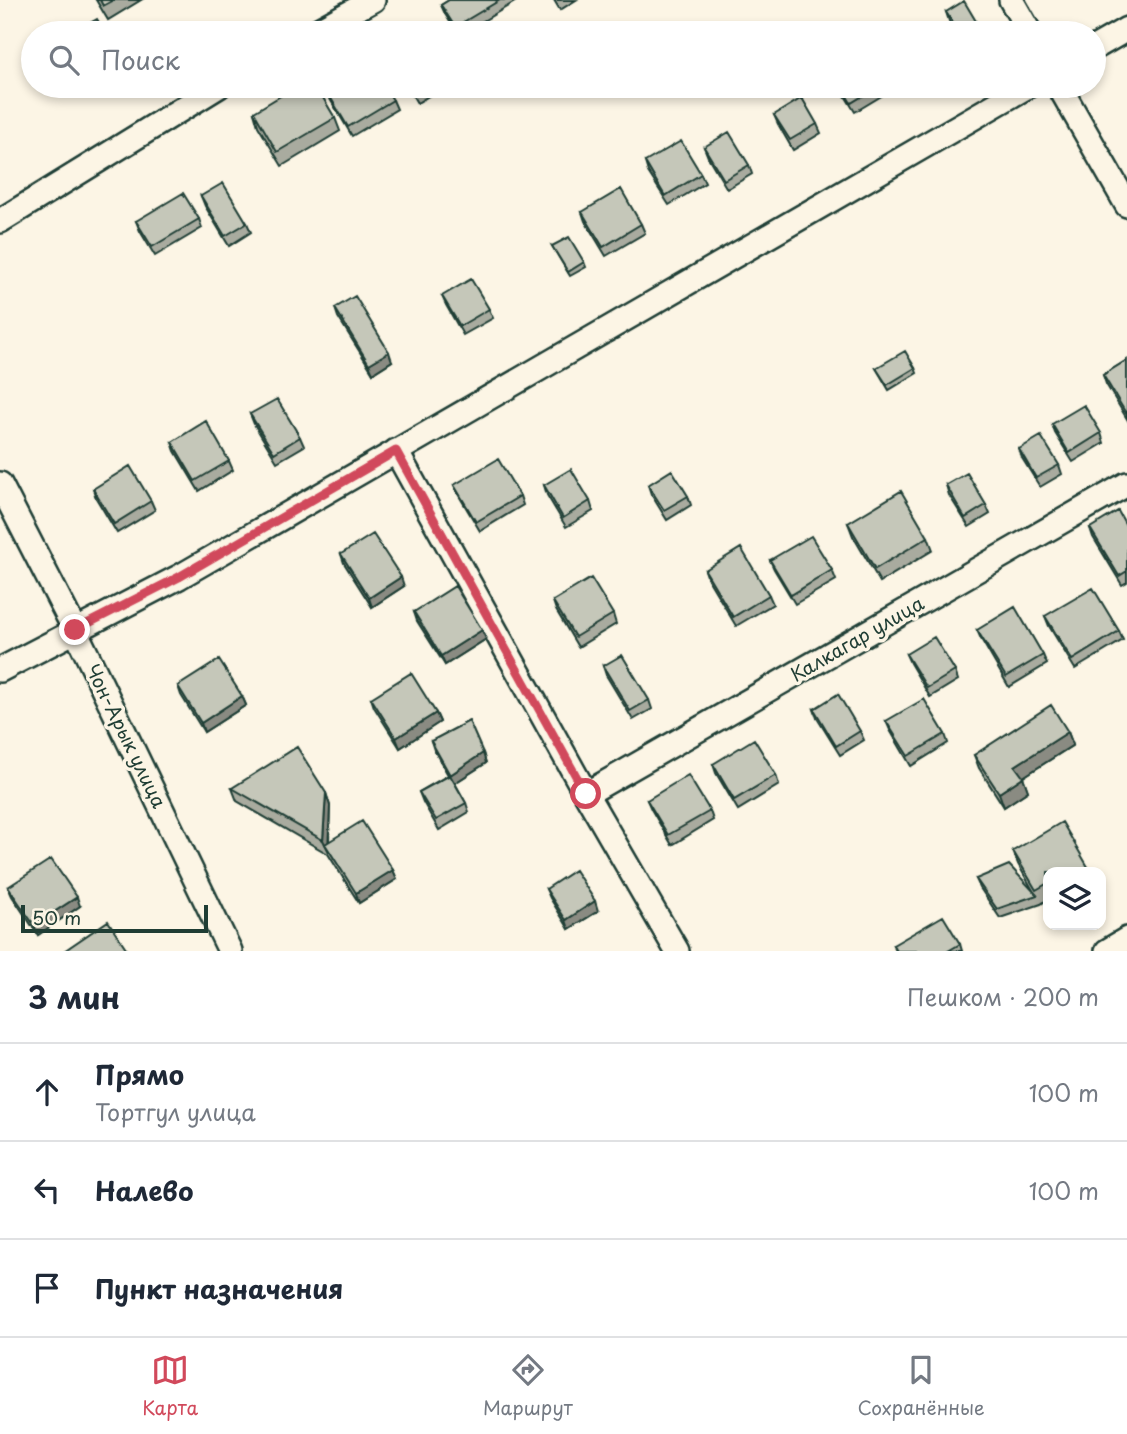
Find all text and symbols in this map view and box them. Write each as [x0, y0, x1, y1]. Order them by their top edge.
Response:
search box [21, 21, 1106, 98]
text: Поиск [101, 40, 180, 79]
icon: search [45, 41, 83, 79]
street label: Калкагар улица [785, 588, 929, 688]
route end [59, 614, 90, 645]
street label: Чон-Арык улица [80, 659, 174, 812]
route start [570, 778, 601, 809]
map controls [1043, 867, 1106, 930]
button: layers [1043, 867, 1106, 930]
scale bar [21, 902, 208, 934]
text: 50 m [32, 903, 81, 931]
text: 3 мин [28, 974, 120, 1019]
text: Пешком · 200 m [907, 979, 1099, 1014]
text: Прямо [95, 1055, 184, 1094]
icon: ahead [28, 1073, 66, 1111]
text: 100 m [1029, 1075, 1099, 1110]
text: Тортгул улица [95, 1094, 256, 1129]
icon: left [28, 1171, 66, 1209]
text: Налево [95, 1171, 193, 1210]
text: 100 m [1029, 1173, 1099, 1208]
icon: arrive [28, 1269, 66, 1307]
text: Пункт назначения [95, 1269, 343, 1308]
tab: Карта [142, 1351, 198, 1421]
tab: Маршрут [483, 1351, 573, 1421]
tab: Сохранённые [858, 1351, 985, 1421]

